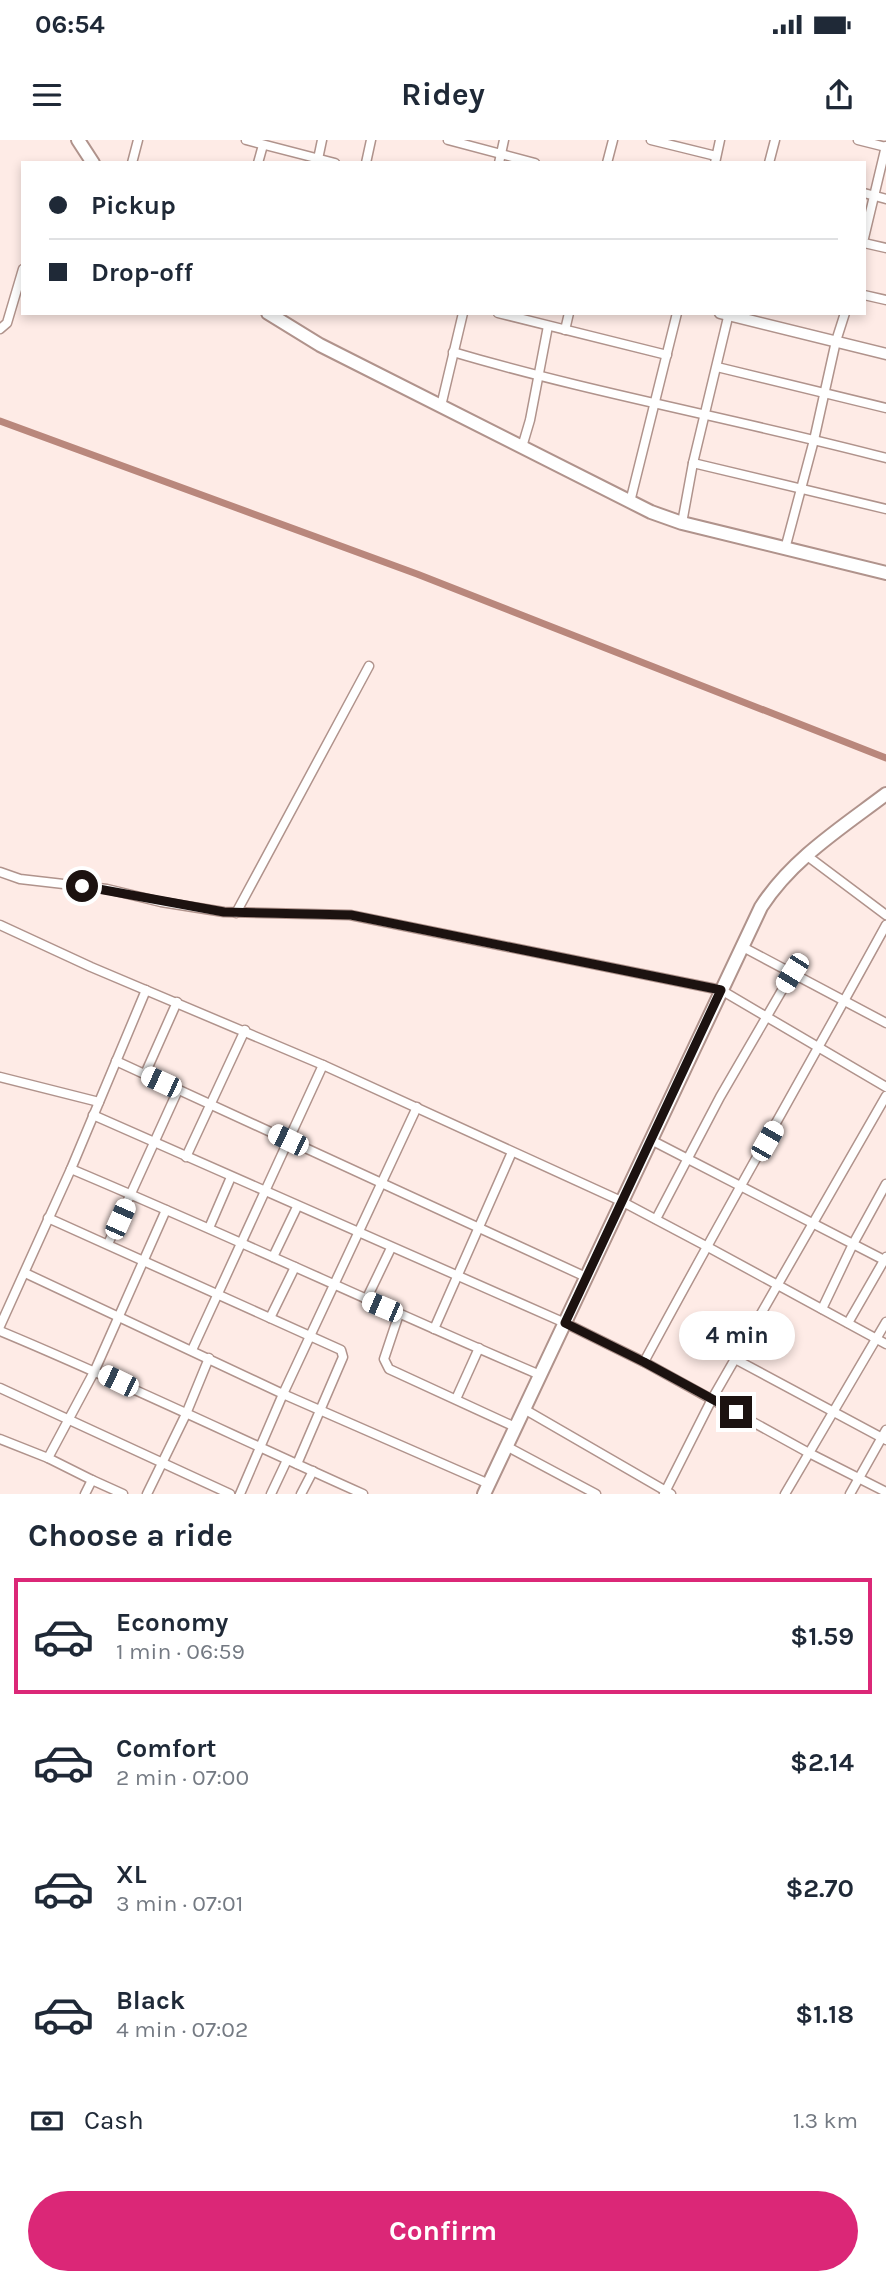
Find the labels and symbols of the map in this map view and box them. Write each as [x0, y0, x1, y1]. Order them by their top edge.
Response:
route start [66, 870, 98, 902]
car [772, 950, 813, 996]
car [138, 1064, 185, 1100]
car [748, 1118, 787, 1164]
car [265, 1121, 312, 1159]
car [102, 1196, 139, 1242]
car [359, 1289, 406, 1325]
callout: 4 min [678, 1310, 794, 1360]
car [95, 1362, 142, 1400]
route end [720, 1396, 752, 1428]

